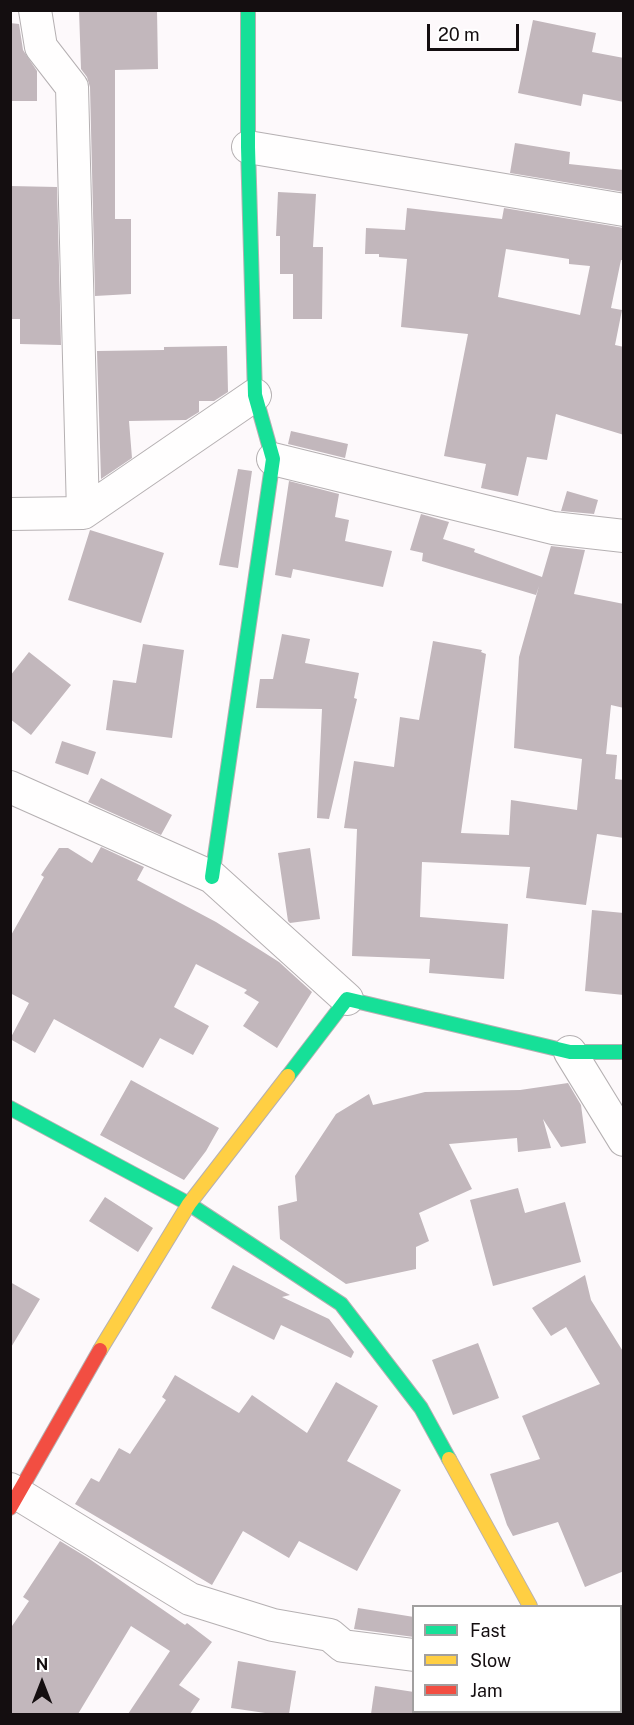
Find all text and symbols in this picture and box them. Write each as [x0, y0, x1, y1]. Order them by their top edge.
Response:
scale bar [430, 12, 522, 50]
text: 20 m [438, 24, 480, 45]
legend [412, 1605, 622, 1713]
text: Fast [470, 1620, 506, 1641]
text: Slow [470, 1650, 511, 1671]
north arrow [12, 1653, 72, 1713]
text: N [36, 1655, 48, 1674]
text: Jam [470, 1680, 503, 1701]

